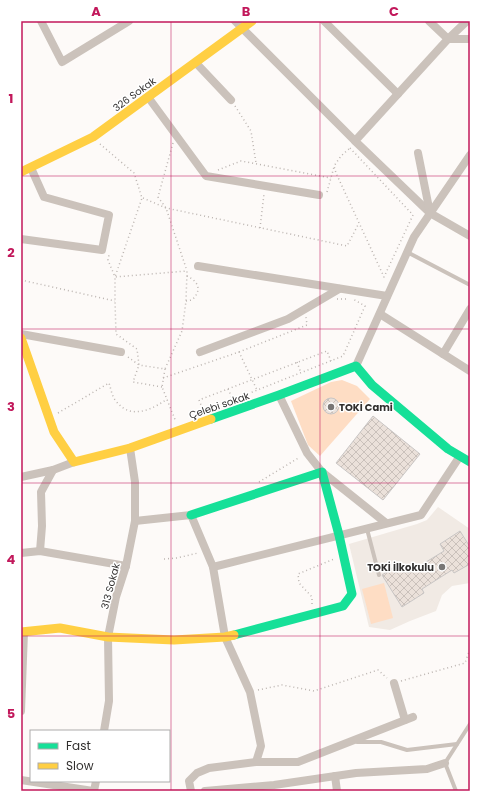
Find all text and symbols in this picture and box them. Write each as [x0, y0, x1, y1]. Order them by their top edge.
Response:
text: A [91, 2, 101, 21]
text: B [242, 2, 251, 21]
text: C [389, 2, 399, 21]
street label: 326 Sokak [110, 73, 160, 115]
text: 1 [9, 89, 13, 108]
text: 2 [7, 243, 15, 262]
street label: Çelebi sokak [187, 388, 252, 423]
text: 3 [7, 397, 15, 416]
place label: TOKİ Cami [339, 400, 393, 415]
marker: TOKİ Cami [326, 402, 336, 412]
text: 4 [7, 550, 16, 569]
place label: TOKİ İlkokulu [367, 560, 434, 575]
street label: 313 Sokak [97, 561, 124, 611]
marker: TOKİ İlkokulu [437, 562, 447, 572]
text: 5 [7, 704, 15, 723]
legend [30, 730, 170, 782]
text: Fast [66, 737, 91, 754]
text: Slow [66, 757, 94, 774]

